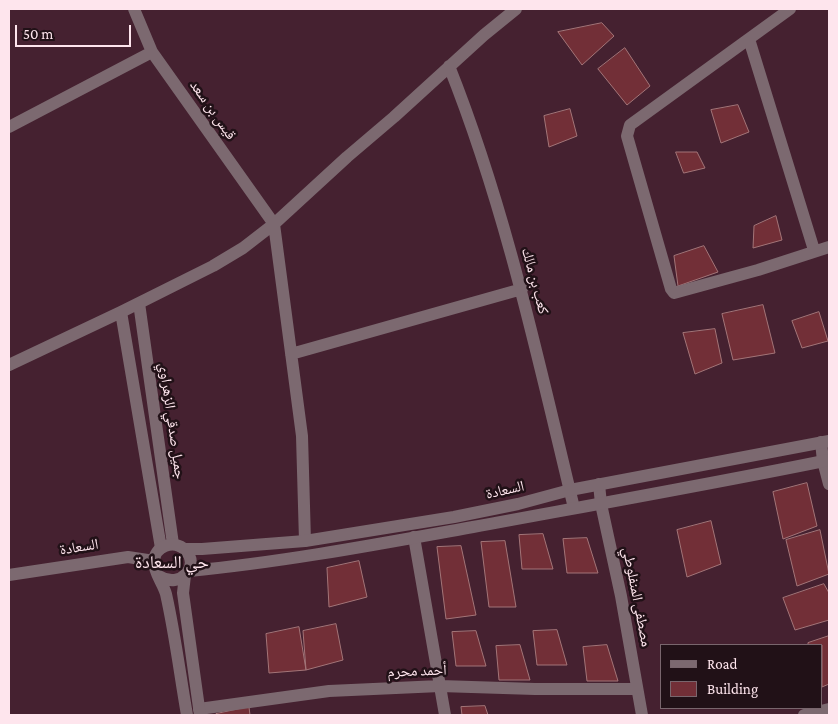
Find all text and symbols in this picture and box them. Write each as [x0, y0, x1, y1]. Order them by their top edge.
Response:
scale bar [18, 15, 134, 47]
text: 50 m [23, 26, 53, 42]
street label: قيس بن سعد [186, 77, 240, 143]
street label: كعب بن مالك [517, 246, 553, 316]
street label: جميل صدقي الزهراوي [155, 362, 189, 480]
street label: السعادة [484, 477, 526, 503]
street label: السعادة [58, 535, 100, 559]
street label: مصطفى المنفلوطي [619, 546, 655, 648]
district label: حي السعادة [135, 551, 209, 573]
legend [660, 644, 823, 709]
text: Road [707, 656, 737, 672]
street label: أحمد محرم [387, 661, 447, 681]
text: Building [707, 681, 758, 697]

